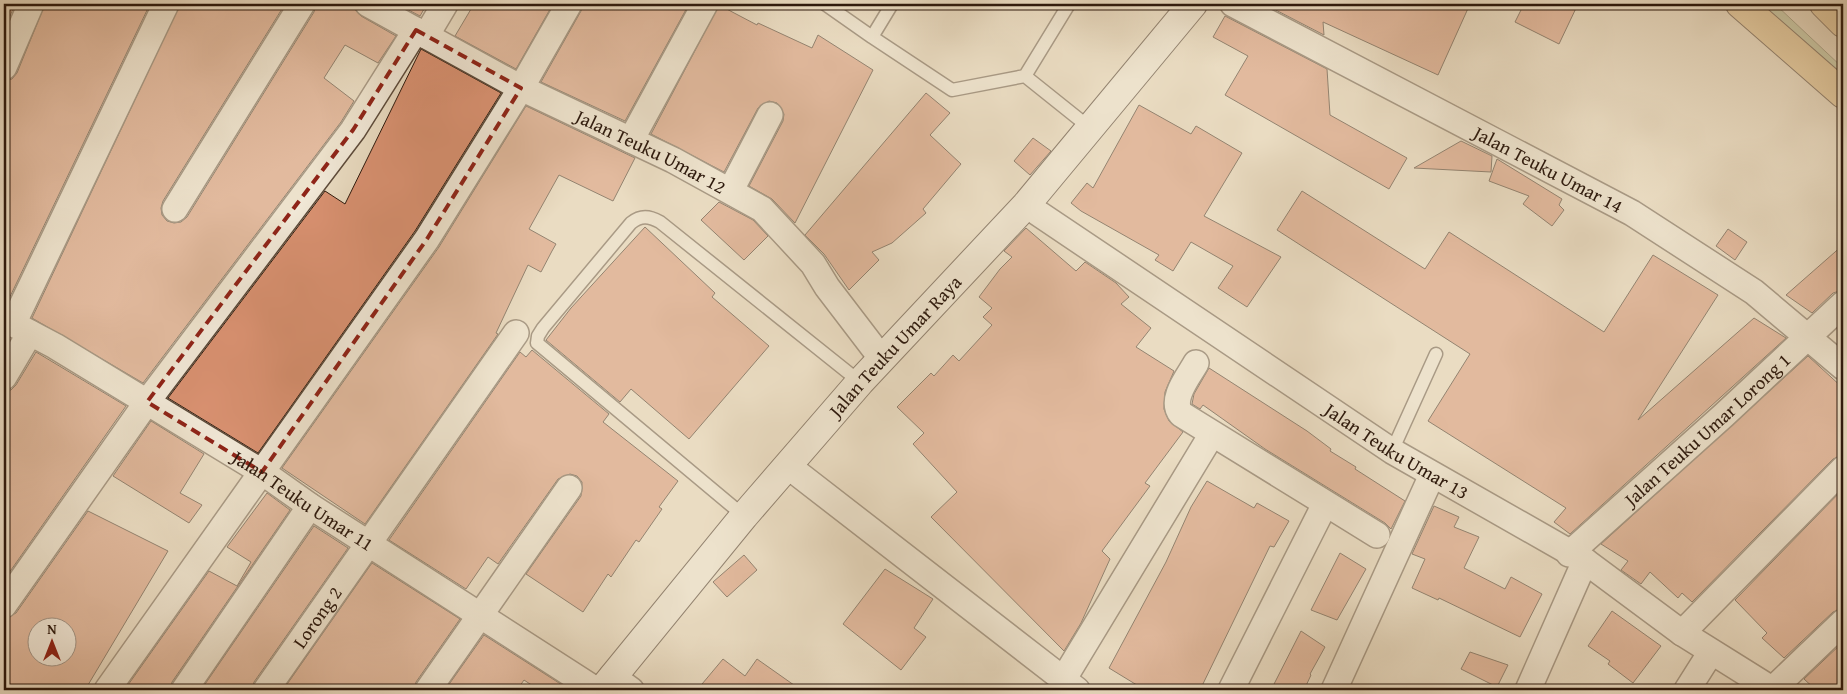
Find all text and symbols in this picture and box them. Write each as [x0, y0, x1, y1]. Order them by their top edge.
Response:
street label: Jalan Teuku Umar 12 [569, 101, 731, 201]
street label: Jalan Teuku Umar 14 [1467, 118, 1628, 220]
street label: Jalan Teuku Umar Raya [821, 268, 968, 425]
street label: Jalan Teuku Umar Lorong 1 [1616, 346, 1796, 514]
street label: Jalan Teuku Umar 13 [1317, 395, 1474, 506]
street label: Jalan Teuku Umar 11 [225, 442, 379, 558]
street label: Lorong 2 [286, 581, 349, 654]
north arrow [28, 616, 78, 666]
text: N [47, 619, 57, 639]

